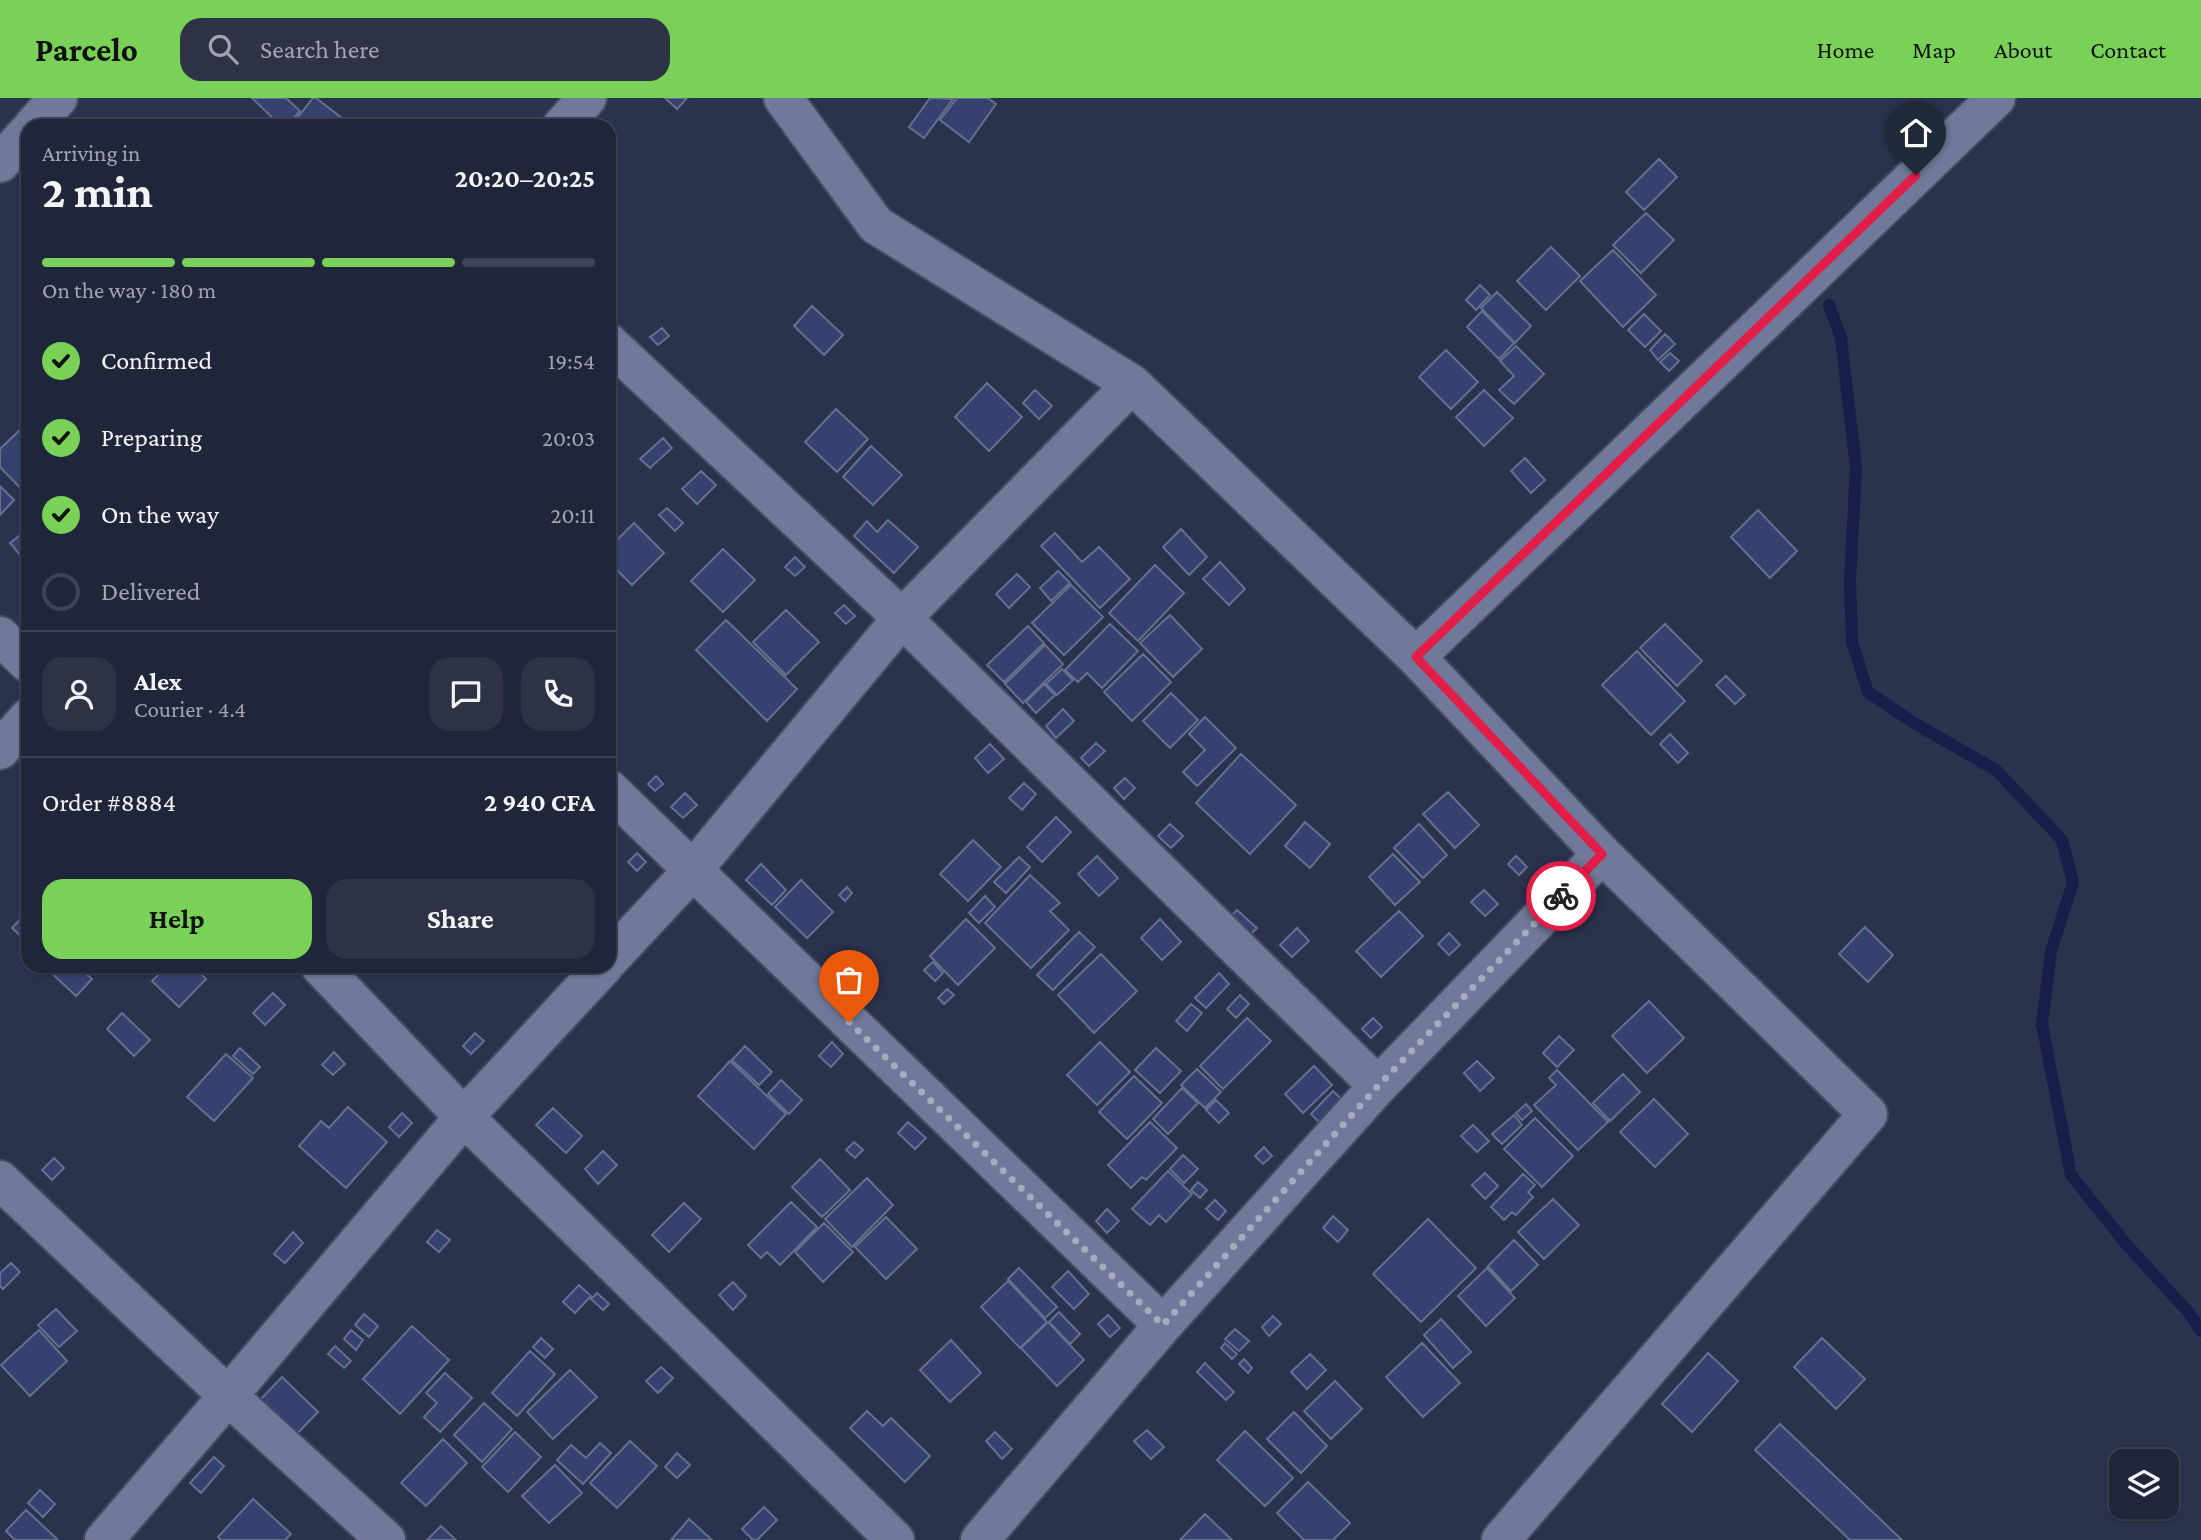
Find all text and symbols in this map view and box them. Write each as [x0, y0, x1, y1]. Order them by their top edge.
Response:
search box [180, 18, 670, 81]
icon: search [204, 30, 242, 68]
text: Parcelo [35, 31, 138, 68]
text: Search here [260, 35, 379, 64]
text: Home [1817, 36, 1874, 63]
text: Map [1912, 36, 1956, 63]
text: About [1994, 36, 2052, 63]
text: Contact [2090, 36, 2166, 63]
pin [1886, 103, 1946, 175]
icon: home [1897, 114, 1935, 152]
text: Arriving in [42, 140, 140, 166]
text: 20:20–20:25 [455, 164, 595, 193]
text: 2 min [42, 166, 153, 217]
text: On the way · 180 m [42, 277, 216, 303]
icon: check [42, 342, 80, 380]
text: Confirmed [101, 346, 212, 375]
text: 19:54 [548, 348, 595, 374]
icon: check [42, 419, 80, 457]
text: Preparing [101, 423, 202, 452]
text: 20:03 [542, 425, 595, 451]
icon: check [42, 496, 80, 534]
text: On the way [101, 500, 219, 529]
text: 20:11 [551, 502, 595, 528]
text: Delivered [101, 577, 200, 606]
button: person [42, 657, 116, 731]
button: chat [429, 657, 503, 731]
button: phone [521, 657, 595, 731]
text: Alex [134, 667, 182, 696]
text: Courier · 4.4 [134, 696, 246, 722]
text: Order #8884 [42, 788, 176, 817]
text: 2 940 CFA [484, 788, 595, 817]
courier [1526, 861, 1596, 931]
icon: bike [1542, 877, 1580, 915]
button: Help [42, 879, 312, 959]
button: Share [326, 879, 595, 959]
pin [819, 950, 879, 1022]
icon: bag [830, 961, 868, 999]
map controls [2109, 1449, 2179, 1519]
button: layers [2109, 1449, 2179, 1519]

